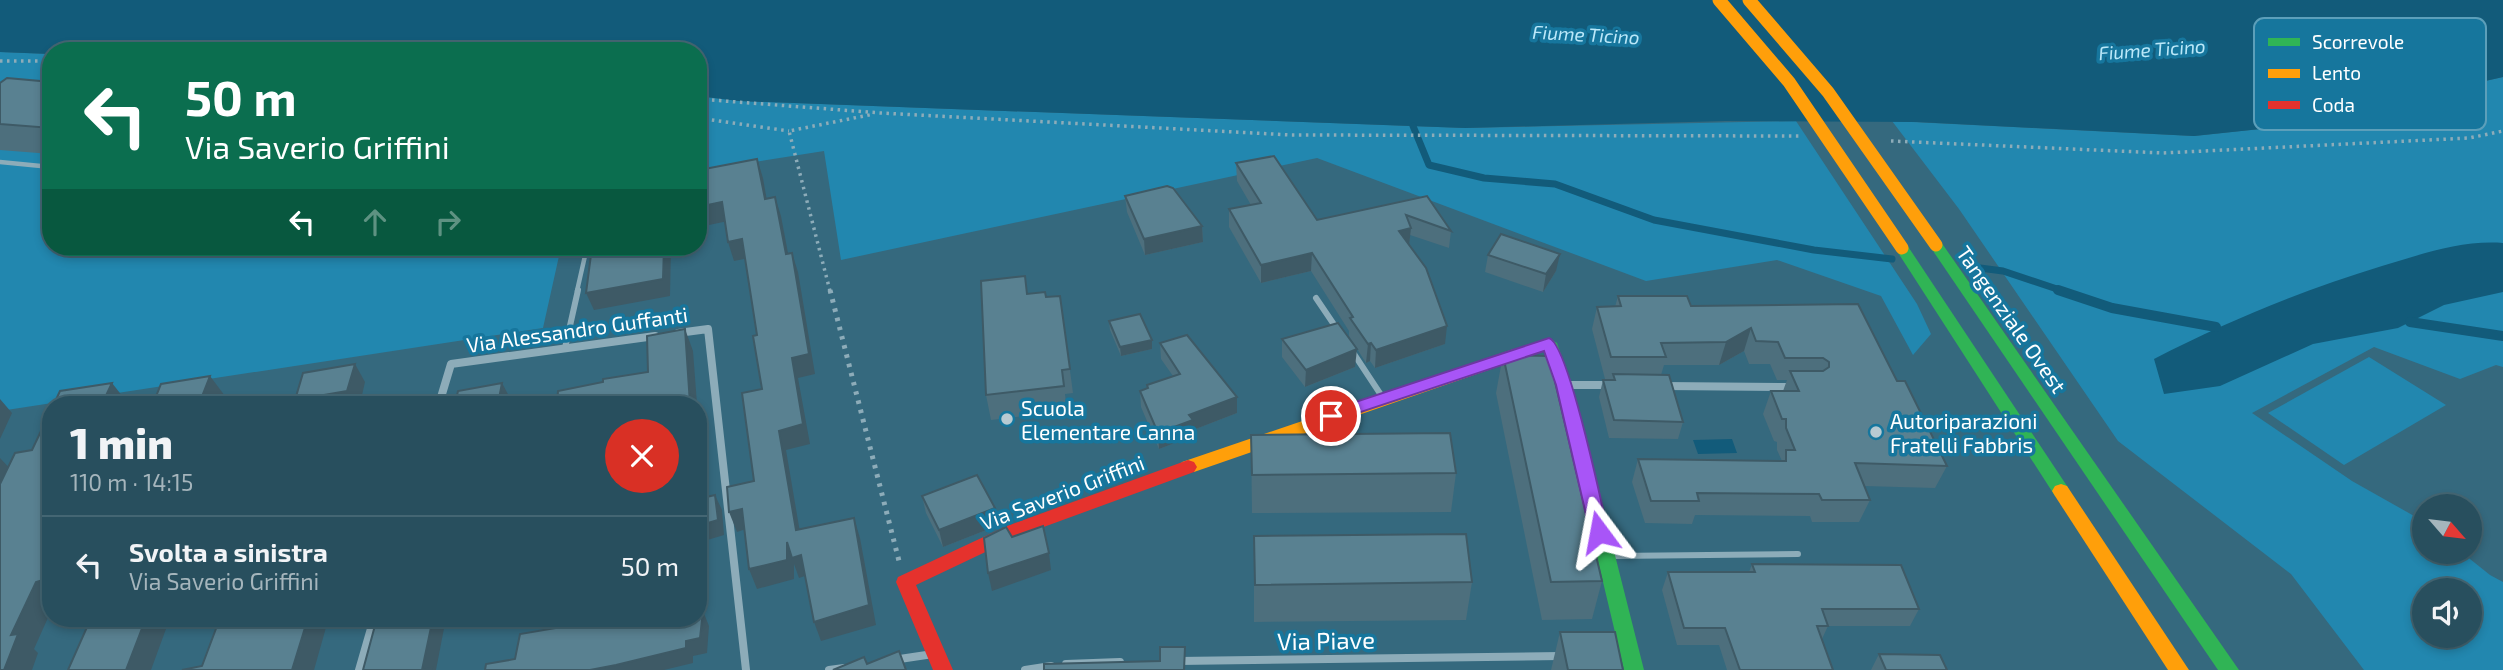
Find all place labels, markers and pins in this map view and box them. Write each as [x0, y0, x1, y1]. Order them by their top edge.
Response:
pin [1301, 386, 1361, 446]
place label: Scuola Elementare Canna [1021, 395, 1195, 444]
place label: Autoriparazioni Fratelli Fabbris [1890, 408, 2038, 457]
marker: Scuola Elementare Canna [999, 411, 1015, 427]
marker: Autoriparazioni Fratelli Fabbris [1868, 424, 1884, 440]

